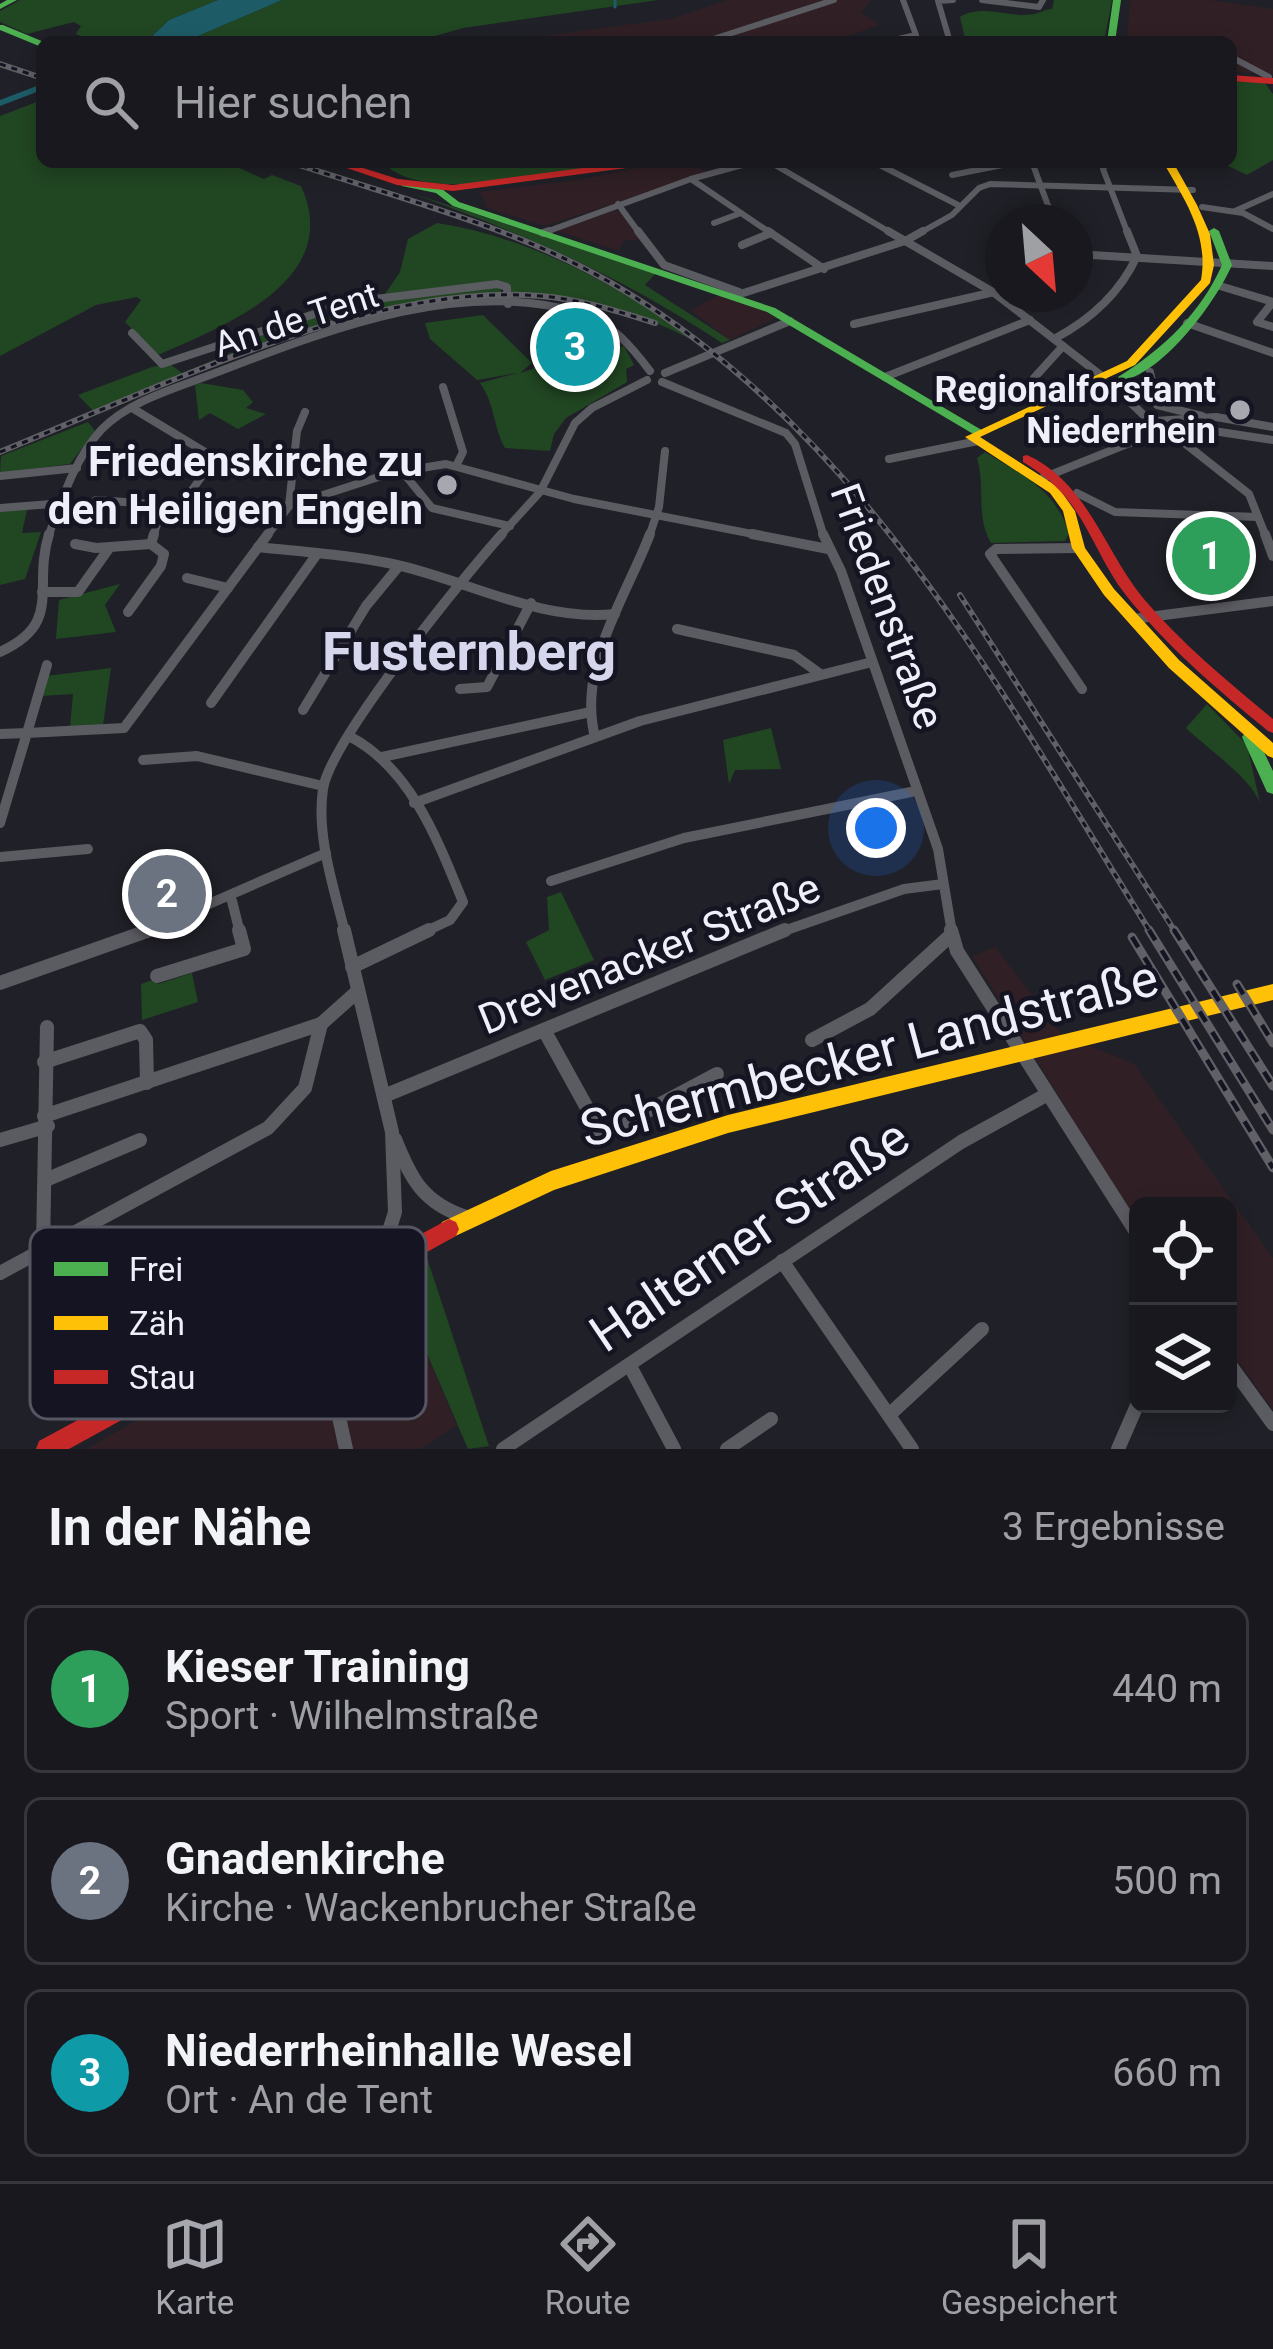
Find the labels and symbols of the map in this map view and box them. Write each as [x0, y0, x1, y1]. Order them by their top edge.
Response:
north arrow [985, 204, 1093, 312]
street label: An de Tent [209, 274, 384, 366]
pin: 3 [536, 302, 614, 392]
place label: Regionalforstamt Niederrhein [934, 369, 1216, 452]
marker: Regionalforstamt Niederrhein [1227, 397, 1253, 423]
place label: Friedenskirche zu den Heiligen Engeln [48, 437, 423, 534]
marker: Friedenskirche zu den Heiligen Engeln [434, 472, 460, 498]
street label: Friedenstraße [820, 477, 955, 736]
pin: 1 [1172, 511, 1250, 601]
district label: Fusternberg [322, 620, 616, 683]
your location [846, 798, 906, 858]
pin: 2 [128, 849, 206, 939]
street label: Drevenacker Straße [471, 863, 827, 1044]
street label: Schermbecker Landstraße [574, 948, 1164, 1159]
street label: Halterner Straße [579, 1107, 920, 1364]
legend [30, 1227, 426, 1419]
text: Frei [129, 1250, 183, 1289]
text: Zäh [129, 1304, 185, 1343]
text: Stau [129, 1358, 196, 1397]

